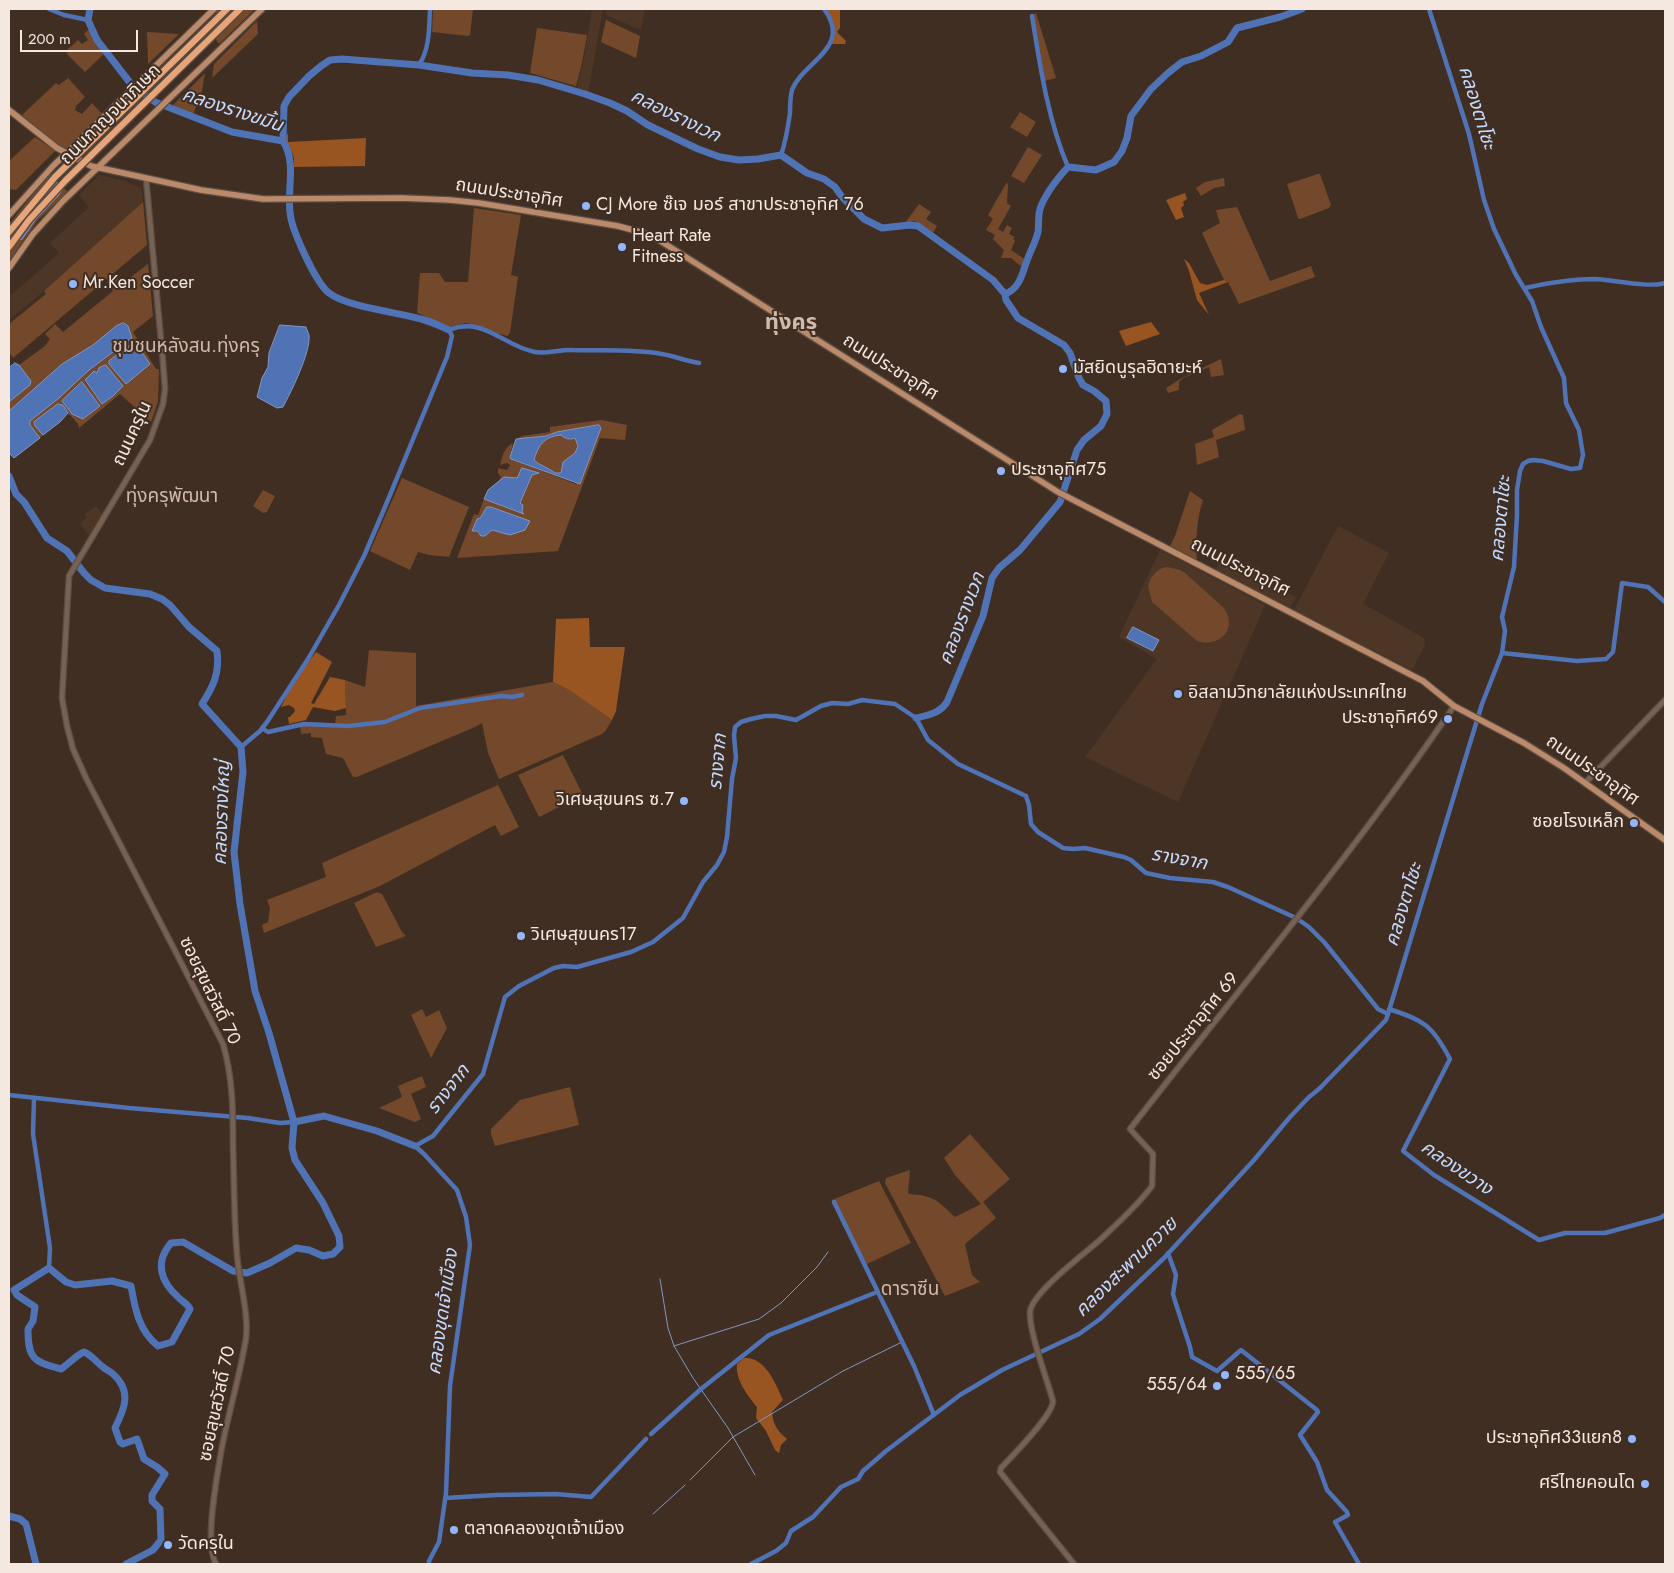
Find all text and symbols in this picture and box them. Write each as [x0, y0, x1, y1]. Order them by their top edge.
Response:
scale bar [22, 20, 140, 52]
text: 200 m [28, 28, 71, 50]
street label: ถนนกาญจนาภิเษก [56, 60, 166, 170]
water label: คลองตาโซะ [1453, 64, 1499, 152]
water label: คลองรางขมิ้น [179, 84, 285, 138]
water label: คลองรางเวก [626, 85, 724, 149]
street label: ถนนประชาอุทิศ [454, 175, 564, 213]
place label: CJ More ซ๊เจ มอร์ สาขาประชาอุทิศ 76 [596, 195, 864, 217]
marker: CJ More ซ๊เจ มอร์ สาขาประชาอุทิศ 76 [580, 200, 592, 212]
place label: Heart Rate Fitness [632, 226, 711, 268]
marker: Heart Rate Fitness [616, 241, 628, 253]
place label: Mr.Ken Soccer [83, 273, 194, 295]
marker: Mr.Ken Soccer [67, 278, 79, 290]
district label: ทุ่งครุ [765, 311, 817, 337]
street label: ถนนประชาอุทิศ [838, 330, 942, 406]
district label: ชุมชนหลังสน.ทุ่งครุ [112, 336, 260, 358]
place label: มัสยิดนูรุลฮิดายะห์ [1073, 358, 1202, 380]
marker: มัสยิดนูรุลฮิดายะห์ [1057, 363, 1069, 375]
street label: ถนนครุใน [109, 398, 157, 470]
place label: ประชาอุทิศ75 [1011, 460, 1106, 482]
marker: ประชาอุทิศ75 [995, 465, 1007, 477]
water label: คลองตาโซะ [1487, 475, 1517, 563]
district label: ทุ่งครุพัฒนา [126, 486, 218, 508]
street label: ถนนประชาอุทิศ [1187, 534, 1293, 602]
water label: คลองรางเวก [935, 570, 991, 668]
place label: อิสลามวิทยาลัยแห่งประเทศไทย [1188, 683, 1407, 705]
marker: อิสลามวิทยาลัยแห่งประเทศไทย [1172, 688, 1184, 700]
place label: ประชาอุทิศ69 [1342, 708, 1438, 730]
marker: ประชาอุทิศ69 [1442, 713, 1454, 725]
street label: ถนนประชาอุทิศ [1541, 731, 1643, 811]
water label: รางจาก [705, 733, 733, 791]
water label: คลองรางใหญ่ [210, 760, 236, 866]
place label: วิเศษสุขนคร ซ.7 [556, 790, 674, 812]
marker: วิเศษสุขนคร ซ.7 [678, 795, 690, 807]
place label: ซอยโรงเหล็ก [1532, 812, 1624, 834]
marker: ซอยโรงเหล็ก [1628, 817, 1640, 829]
water label: รางจาก [1149, 844, 1209, 876]
water label: คลองตาโซะ [1382, 861, 1428, 949]
place label: วิเศษสุขนคร17 [531, 925, 636, 947]
marker: วิเศษสุขนคร17 [515, 930, 527, 942]
street label: ซอยสุขสวัสดิ์ 70 [174, 934, 244, 1048]
street label: ซอยประชาอุทิศ 69 [1144, 969, 1244, 1085]
water label: รางจาก [423, 1061, 475, 1119]
water label: คลองขวาง [1416, 1137, 1496, 1201]
water label: คลองสะพานควาย [1071, 1213, 1183, 1323]
water label: คลองขุดเจ้าเมือง [424, 1248, 464, 1376]
district label: ดาราซีน [881, 1279, 939, 1301]
street label: ซอยสุขสวัสดิ์ 70 [195, 1344, 241, 1464]
place label: 555/65 [1235, 1364, 1295, 1386]
marker: 555/65 [1219, 1369, 1231, 1381]
place label: 555/64 [1146, 1375, 1207, 1397]
marker: 555/64 [1211, 1380, 1223, 1392]
place label: ประชาอุทิศ33แยก8 [1486, 1428, 1622, 1450]
marker: ประชาอุทิศ33แยก8 [1626, 1433, 1638, 1445]
place label: ศรีไทยคอนโด [1539, 1473, 1635, 1495]
marker: ศรีไทยคอนโด [1639, 1478, 1651, 1490]
place label: ตลาดคลองขุดเจ้าเมือง [464, 1519, 624, 1541]
marker: ตลาดคลองขุดเจ้าเมือง [448, 1524, 460, 1536]
place label: วัดครุใน [178, 1534, 234, 1556]
marker: วัดครุใน [162, 1539, 174, 1551]

